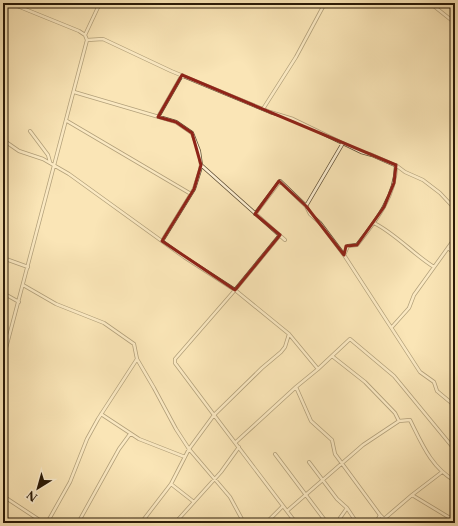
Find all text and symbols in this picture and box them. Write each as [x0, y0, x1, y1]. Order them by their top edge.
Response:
north arrow [18, 468, 58, 508]
text: N [24, 487, 40, 504]

